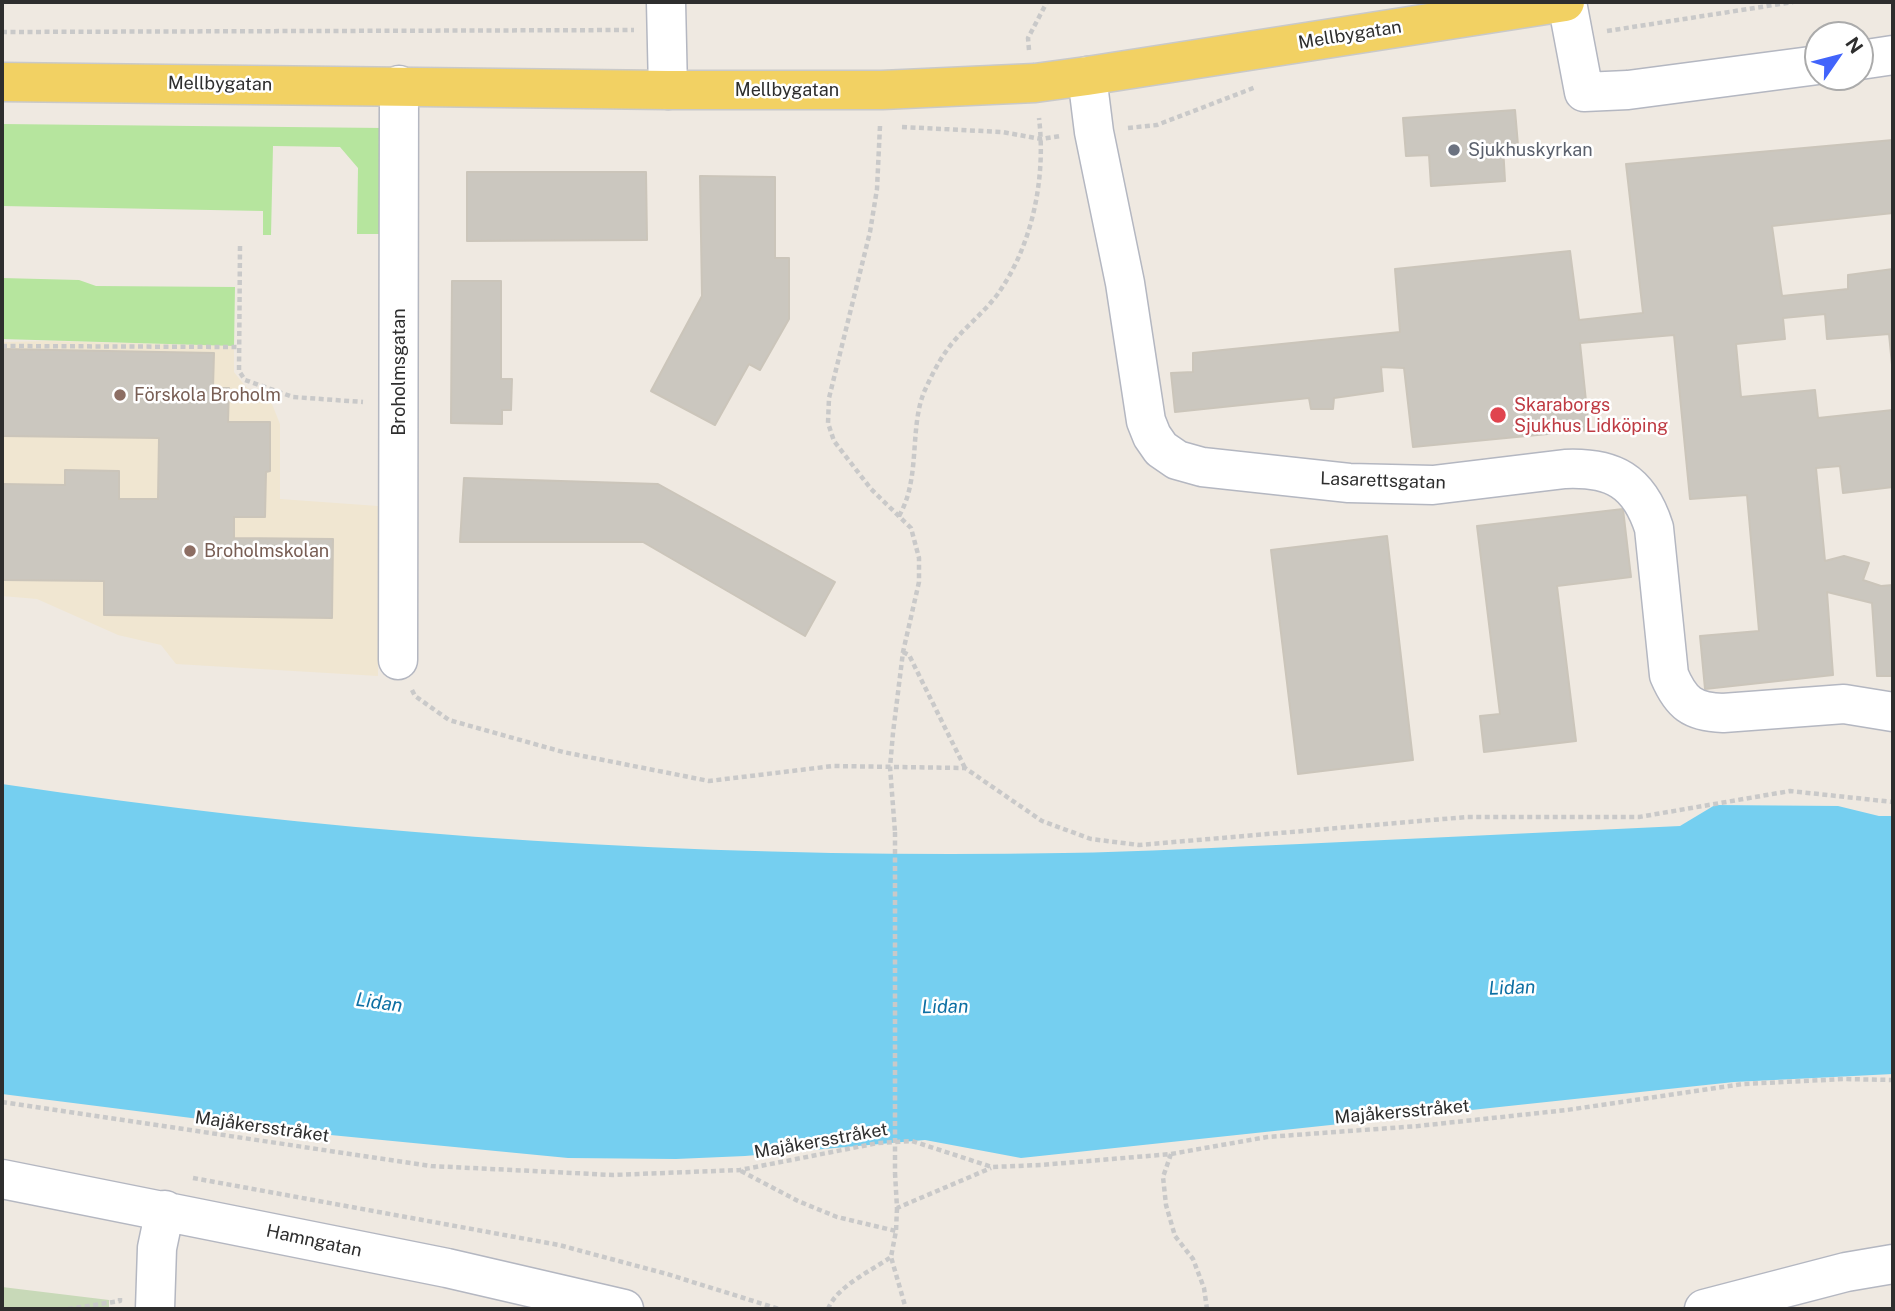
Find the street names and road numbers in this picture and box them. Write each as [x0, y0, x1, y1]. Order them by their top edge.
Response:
street label: Mellbygatan [1297, 16, 1403, 54]
street label: Mellbygatan [168, 72, 272, 96]
street label: Mellbygatan [735, 79, 839, 101]
street label: Broholmsgatan [388, 308, 410, 436]
street label: Lasarettsgatan [1320, 468, 1446, 494]
street label: Majåkersstråket [1334, 1095, 1470, 1129]
street label: Majåkersstråket [193, 1107, 331, 1147]
street label: Majåkersstråket [752, 1119, 890, 1163]
street label: Hamngatan [264, 1220, 364, 1262]

